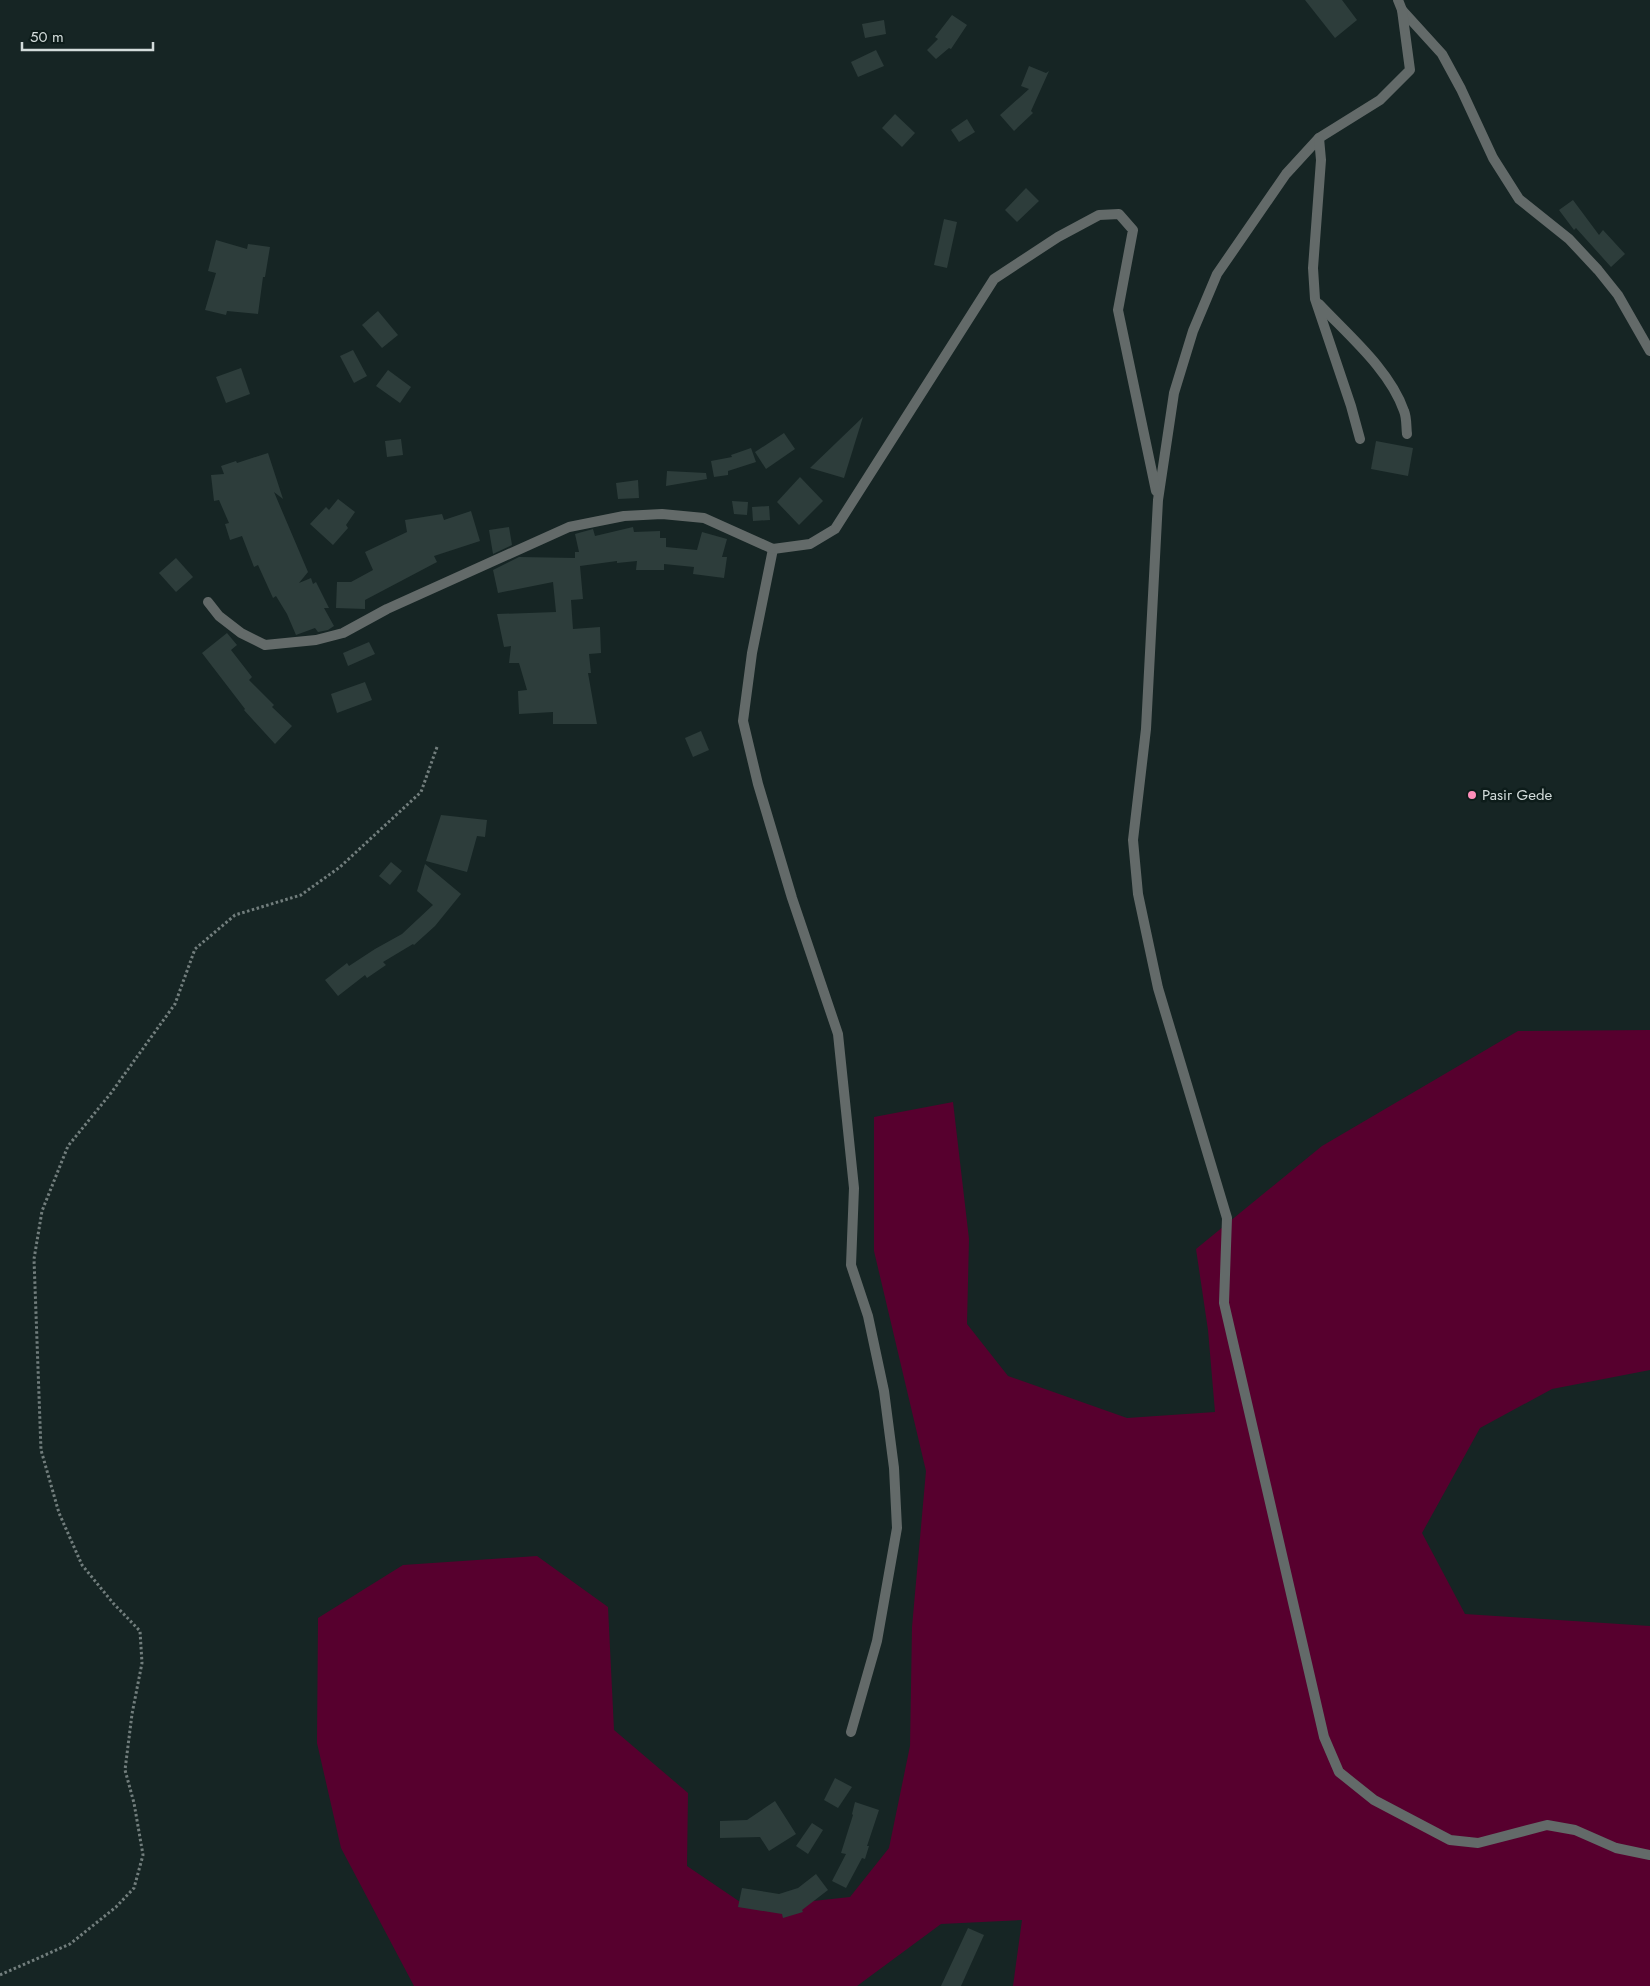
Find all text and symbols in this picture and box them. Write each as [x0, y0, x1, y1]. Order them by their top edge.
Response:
scale bar [22, 20, 154, 52]
text: 50 m [30, 26, 64, 48]
place label: Pasir Gede [1482, 784, 1552, 806]
marker: Pasir Gede [1466, 789, 1478, 801]

